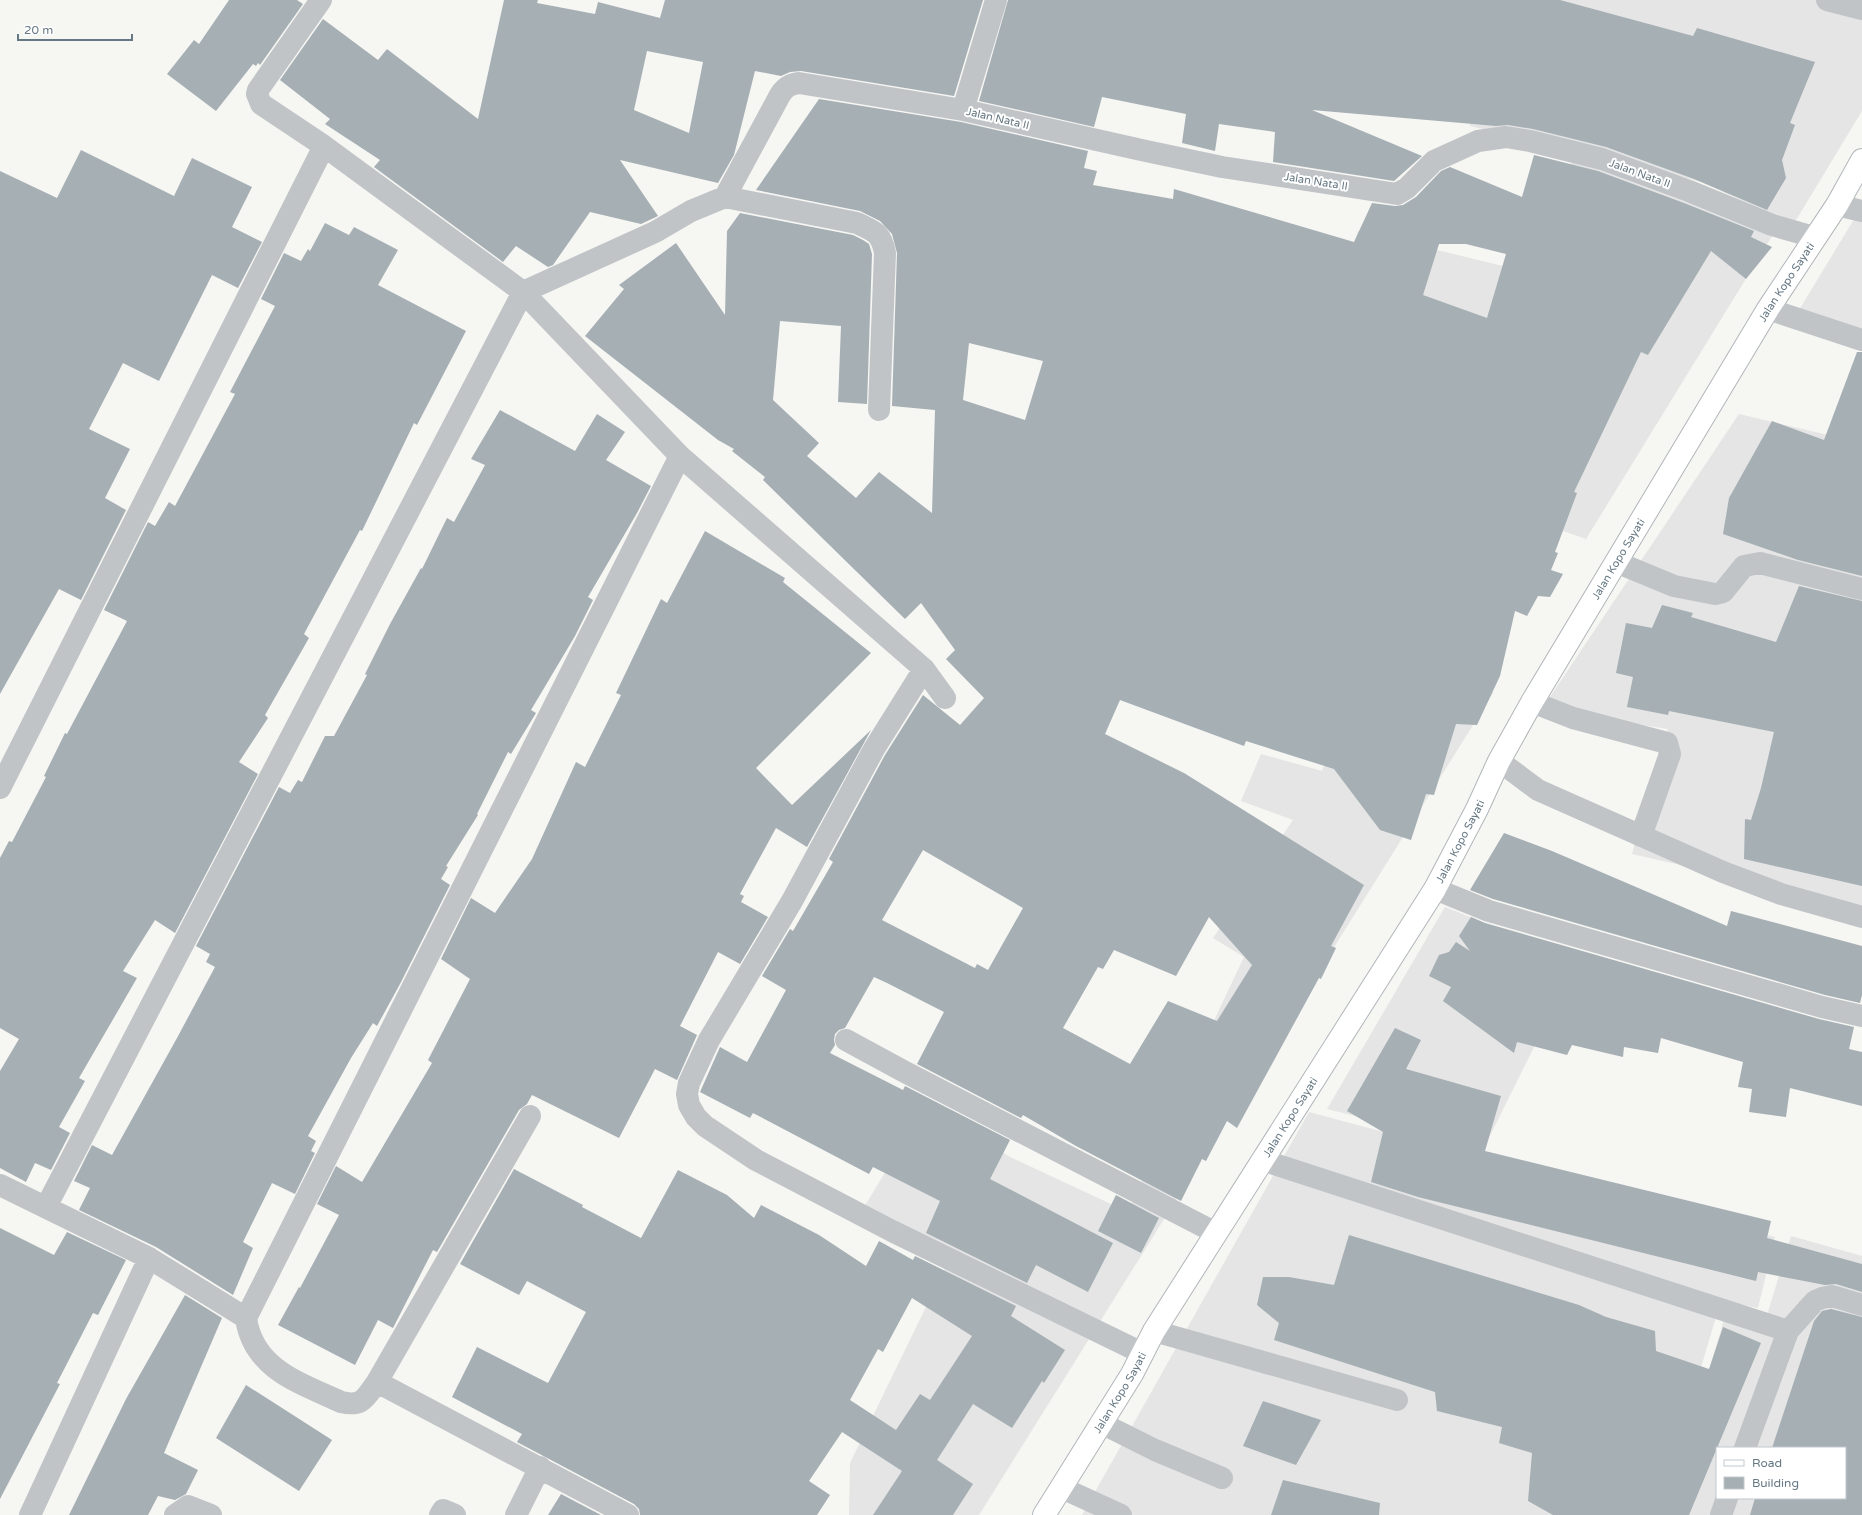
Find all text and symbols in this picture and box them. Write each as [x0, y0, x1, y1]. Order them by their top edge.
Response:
scale bar [18, 16, 132, 42]
text: 20 m [24, 23, 53, 37]
street label: Jalan Nata II [965, 105, 1031, 132]
street label: Jalan Nata II [1607, 156, 1672, 191]
street label: Jalan Nata II [1283, 170, 1349, 193]
street label: Jalan Kopo Sayati [1756, 240, 1817, 324]
street label: Jalan Kopo Sayati [1589, 516, 1648, 602]
street label: Jalan Kopo Sayati [1433, 798, 1487, 885]
street label: Jalan Kopo Sayati [1260, 1075, 1321, 1160]
street label: Jalan Kopo Sayati [1091, 1350, 1149, 1436]
legend [1716, 1447, 1846, 1499]
text: Road [1752, 1456, 1782, 1470]
text: Building [1752, 1476, 1799, 1490]

